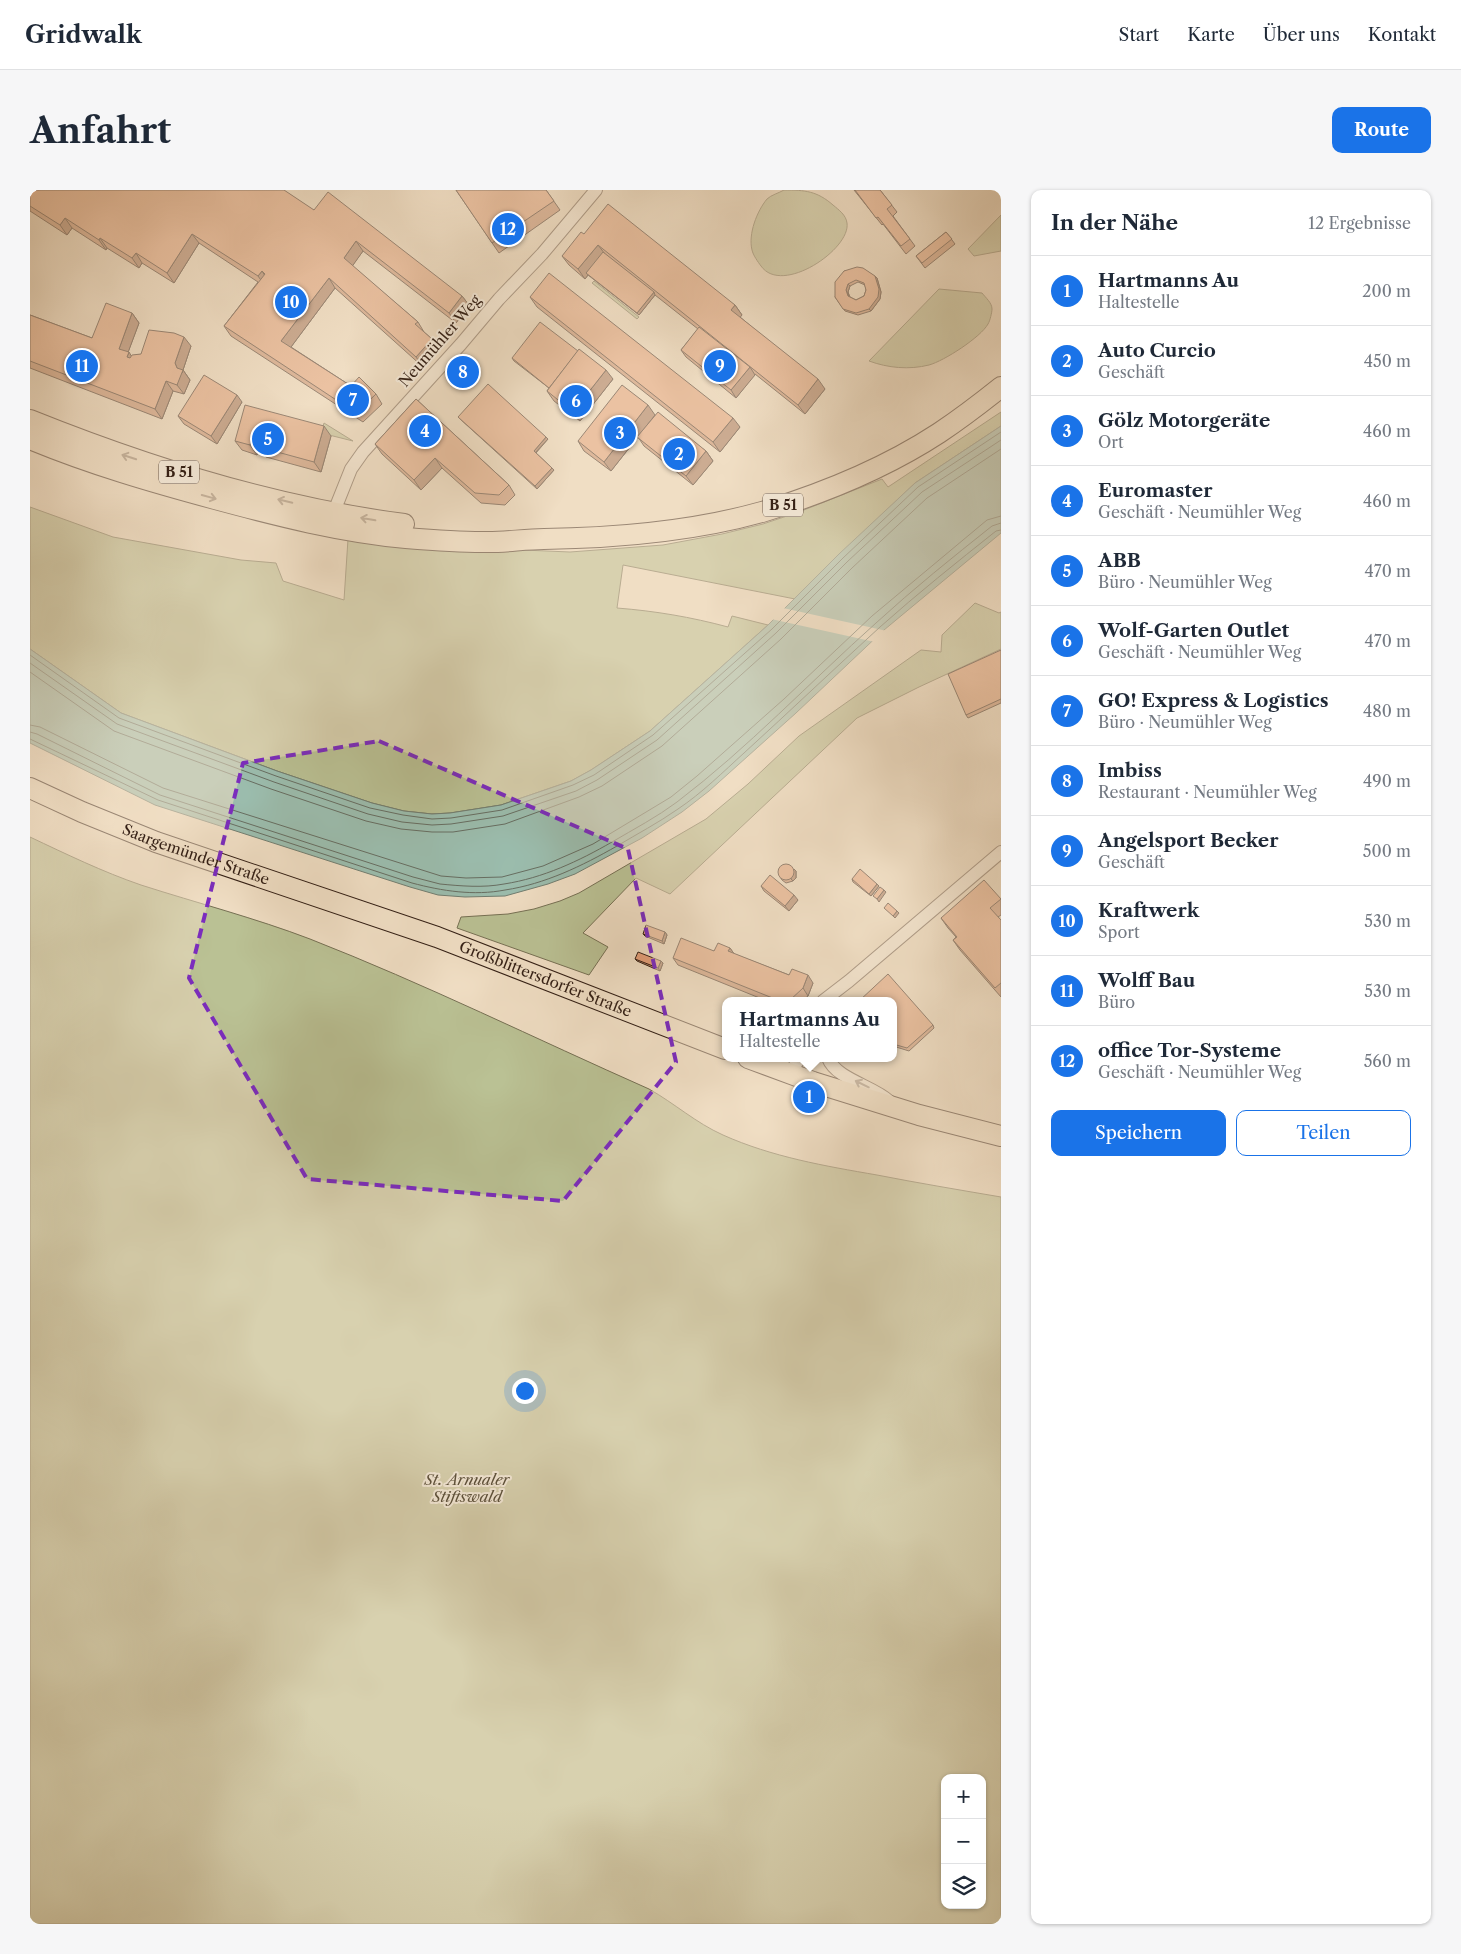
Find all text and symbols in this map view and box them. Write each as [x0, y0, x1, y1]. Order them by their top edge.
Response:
text: Gridwalk [25, 20, 142, 49]
text: Start [1119, 24, 1159, 46]
text: Karte [1187, 24, 1235, 46]
text: Über uns [1263, 24, 1340, 46]
text: Kontakt [1368, 24, 1436, 46]
button: Route [1332, 107, 1431, 153]
text: Anfahrt [30, 109, 171, 152]
pin: 12 [492, 210, 524, 248]
text: In der Nähe [1051, 210, 1178, 235]
text: 12 Ergebnisse [1308, 213, 1411, 233]
text: Hartmanns Au [1098, 269, 1239, 292]
text: 1 [1063, 281, 1071, 301]
text: 200 m [1362, 281, 1411, 301]
pin: 10 [275, 283, 307, 321]
street label: Neumühler Weg [394, 291, 485, 391]
text: Haltestelle [1098, 292, 1179, 312]
text: Auto Curcio [1098, 339, 1216, 362]
pin: 11 [66, 347, 98, 385]
pin: 9 [704, 347, 736, 385]
text: 2 [1062, 351, 1072, 371]
text: 450 m [1364, 351, 1411, 371]
pin: 8 [447, 353, 479, 391]
text: Geschäft [1098, 362, 1165, 382]
pin: 7 [337, 381, 369, 419]
pin: 6 [560, 382, 592, 420]
text: Gölz Motorgeräte [1098, 409, 1270, 432]
pin: 4 [409, 412, 441, 450]
pin: 3 [604, 414, 636, 452]
pin: 5 [252, 420, 284, 458]
text: 3 [1062, 421, 1072, 441]
text: 460 m [1363, 421, 1411, 441]
text: Ort [1098, 432, 1124, 452]
pin: 2 [663, 435, 695, 473]
one-way arrow [122, 452, 137, 461]
road number: B 51 [159, 460, 199, 484]
text: Euromaster [1098, 479, 1212, 502]
text: 4 [1062, 491, 1072, 511]
text: 460 m [1363, 491, 1411, 511]
one-way arrow [201, 493, 217, 503]
road number: B 51 [763, 494, 803, 516]
one-way arrow [278, 496, 294, 505]
text: Geschäft · Neumühler Weg [1098, 502, 1301, 522]
one-way arrow [360, 513, 376, 523]
text: ABB [1098, 549, 1141, 572]
text: 5 [1063, 561, 1071, 581]
text: 470 m [1365, 561, 1411, 581]
text: Büro · Neumühler Weg [1098, 572, 1272, 592]
text: Wolf-Garten Outlet [1098, 619, 1289, 642]
text: 6 [1062, 631, 1072, 651]
text: 470 m [1365, 631, 1411, 651]
text: Geschäft · Neumühler Weg [1098, 642, 1301, 662]
text: GO! Express & Logistics [1098, 689, 1329, 712]
text: 7 [1063, 701, 1071, 721]
text: 480 m [1363, 701, 1411, 721]
text: Büro · Neumühler Weg [1098, 712, 1272, 732]
text: Imbiss [1098, 759, 1162, 782]
text: 8 [1062, 771, 1072, 791]
text: 490 m [1363, 771, 1411, 791]
text: Restaurant · Neumühler Weg [1098, 782, 1317, 802]
street label: Saargemünder Straße [120, 819, 272, 889]
text: Angelsport Becker [1098, 829, 1279, 852]
text: 9 [1062, 841, 1072, 861]
text: 500 m [1363, 841, 1411, 861]
text: Geschäft [1098, 852, 1165, 872]
text: Kraftwerk [1098, 899, 1199, 922]
text: 10 [1058, 911, 1076, 931]
text: 530 m [1364, 911, 1411, 931]
text: Sport [1098, 922, 1140, 942]
street label: Großblittersdorfer Straße [457, 937, 634, 1021]
text: Wolff Bau [1098, 969, 1195, 992]
text: 11 [1060, 981, 1074, 1001]
text: 530 m [1364, 981, 1411, 1001]
text: Büro [1098, 992, 1135, 1012]
popup [722, 997, 897, 1062]
text: Hartmanns Au [739, 1008, 880, 1031]
text: Haltestelle [739, 1031, 820, 1051]
text: office Tor-Systeme [1098, 1039, 1281, 1062]
text: 12 [1059, 1051, 1075, 1071]
text: 560 m [1364, 1051, 1411, 1071]
text: Geschäft · Neumühler Weg [1098, 1062, 1301, 1082]
pin: 1 [793, 1078, 825, 1116]
one-way arrow [855, 1079, 870, 1088]
button: Speichern [1051, 1110, 1226, 1156]
button: Teilen [1236, 1110, 1411, 1156]
your location [512, 1378, 538, 1404]
park label: St. Arnualer Stiftswald [423, 1470, 511, 1506]
map controls [941, 1774, 986, 1909]
button: + [941, 1774, 986, 1819]
button: − [941, 1819, 986, 1864]
button: layers [941, 1864, 986, 1909]

